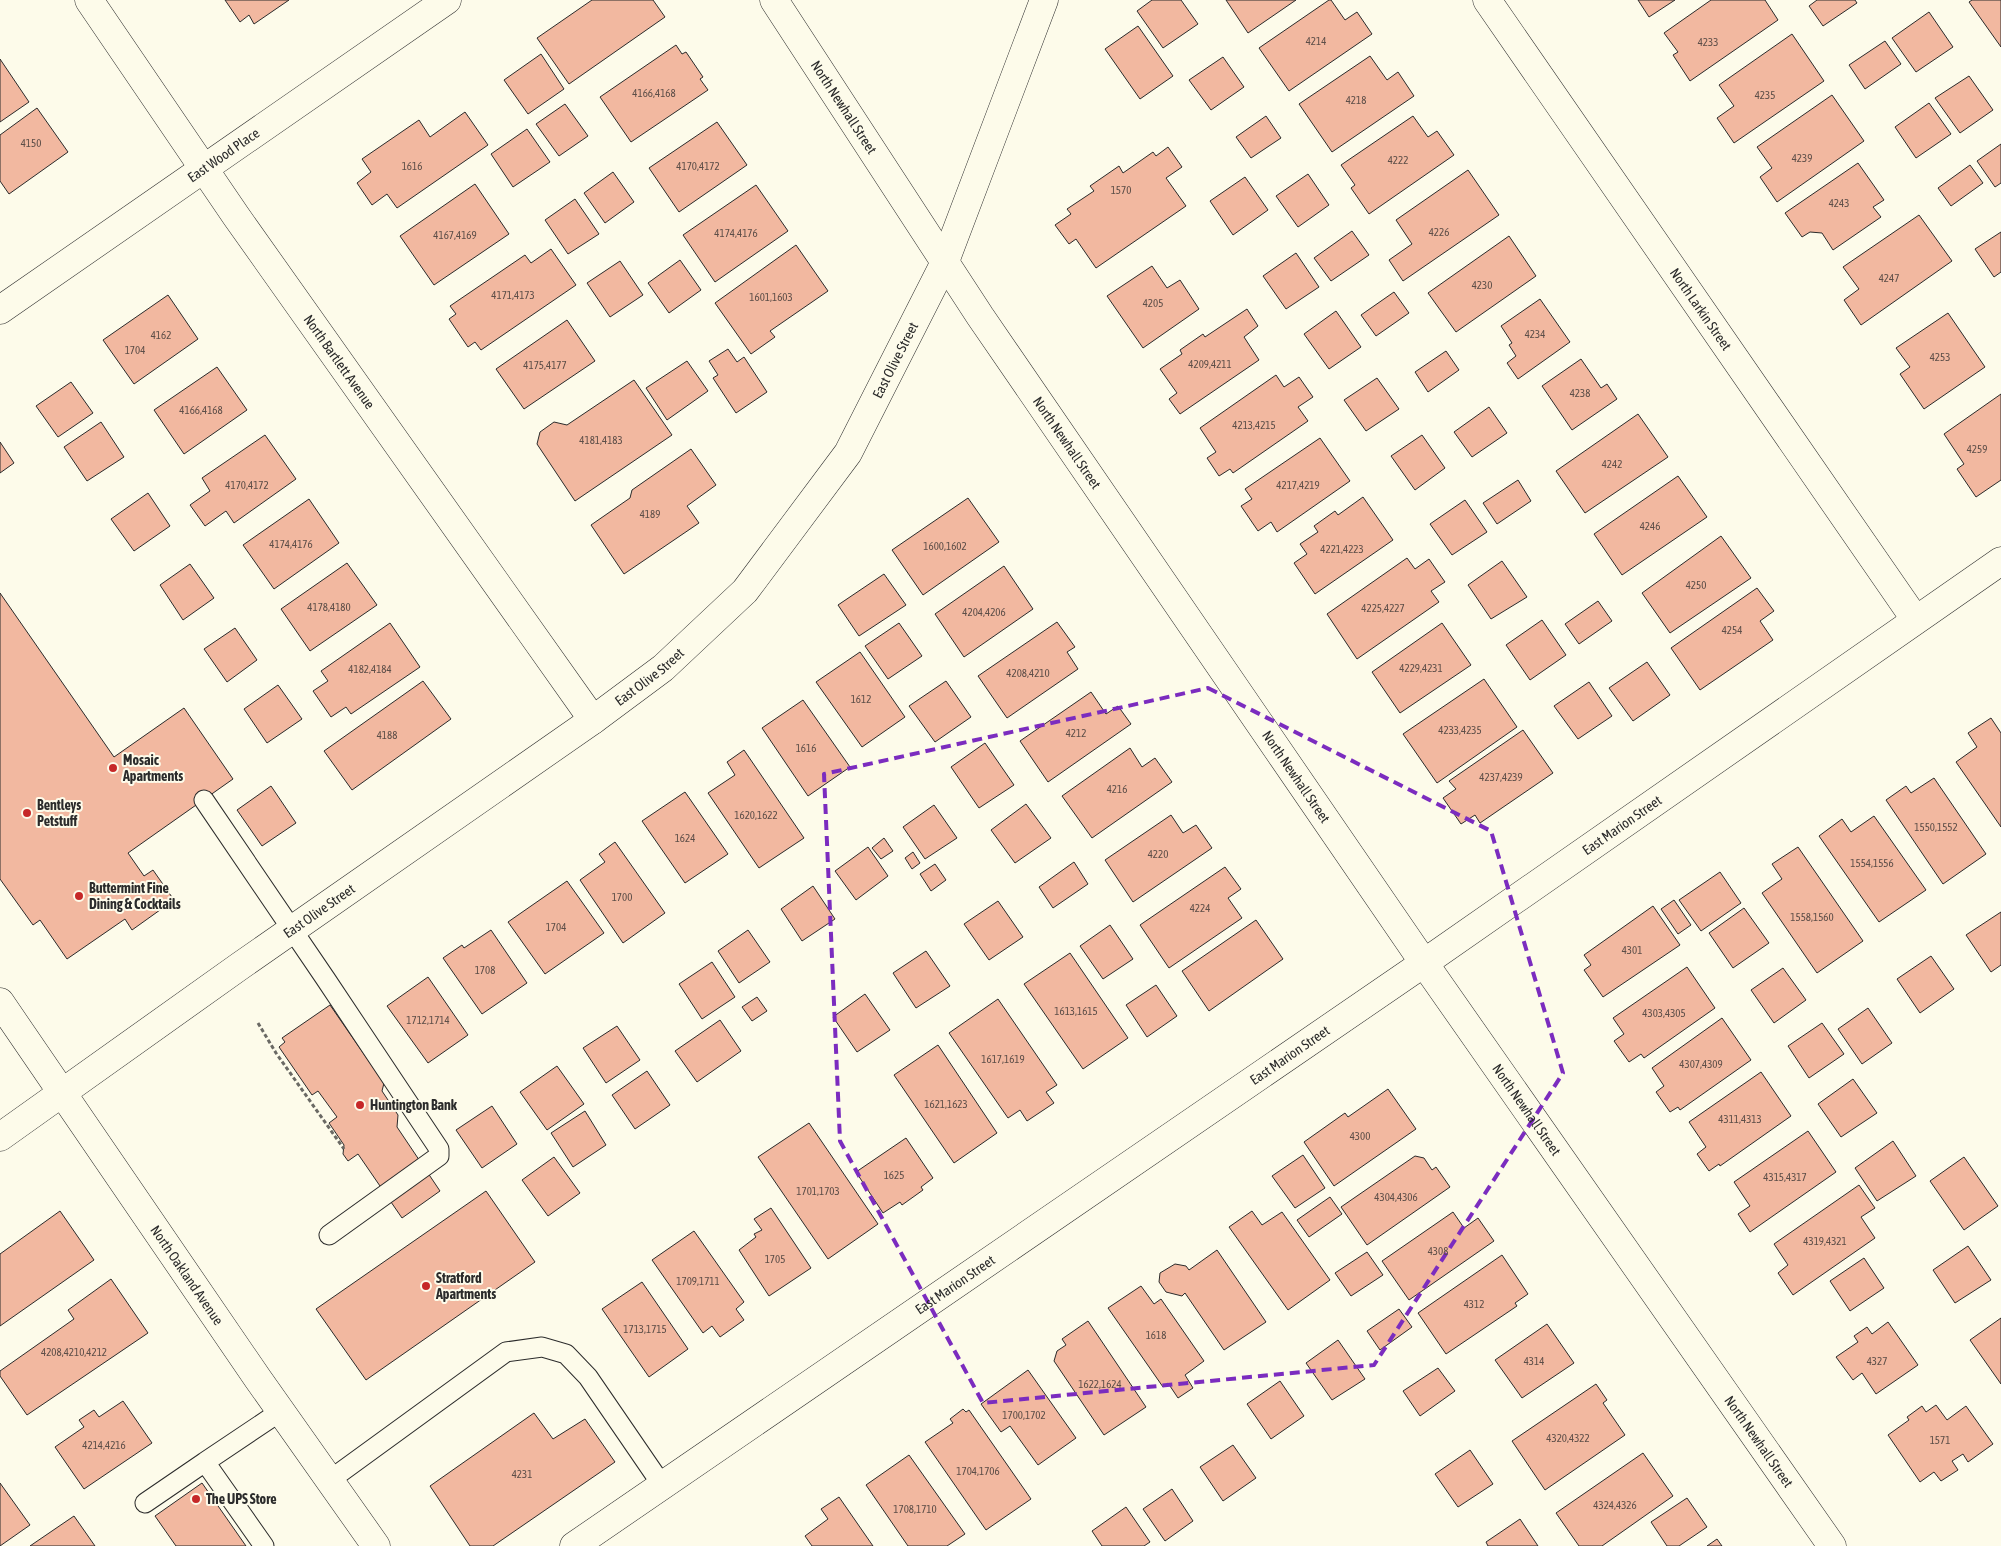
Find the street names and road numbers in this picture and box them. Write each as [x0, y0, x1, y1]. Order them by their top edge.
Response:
street label: North Newhall Street [808, 58, 880, 157]
street label: East Wood Place [185, 125, 262, 185]
street label: North Larkin Street [1667, 265, 1735, 353]
street label: North Bartlett Avenue [301, 312, 378, 412]
street label: East Olive Street [869, 319, 921, 401]
street label: North Newhall Street [1030, 394, 1104, 492]
street label: East Olive Street [612, 645, 687, 709]
street label: North Newhall Street [1259, 728, 1333, 826]
street label: East Marion Street [1579, 792, 1665, 858]
street label: East Olive Street [280, 881, 358, 941]
street label: East Marion Street [1247, 1022, 1333, 1088]
street label: North Newhall Street [1489, 1061, 1564, 1159]
street label: North Oakland Avenue [147, 1222, 227, 1328]
street label: East Marion Street [912, 1252, 998, 1318]
street label: North Newhall Street [1721, 1393, 1796, 1490]

